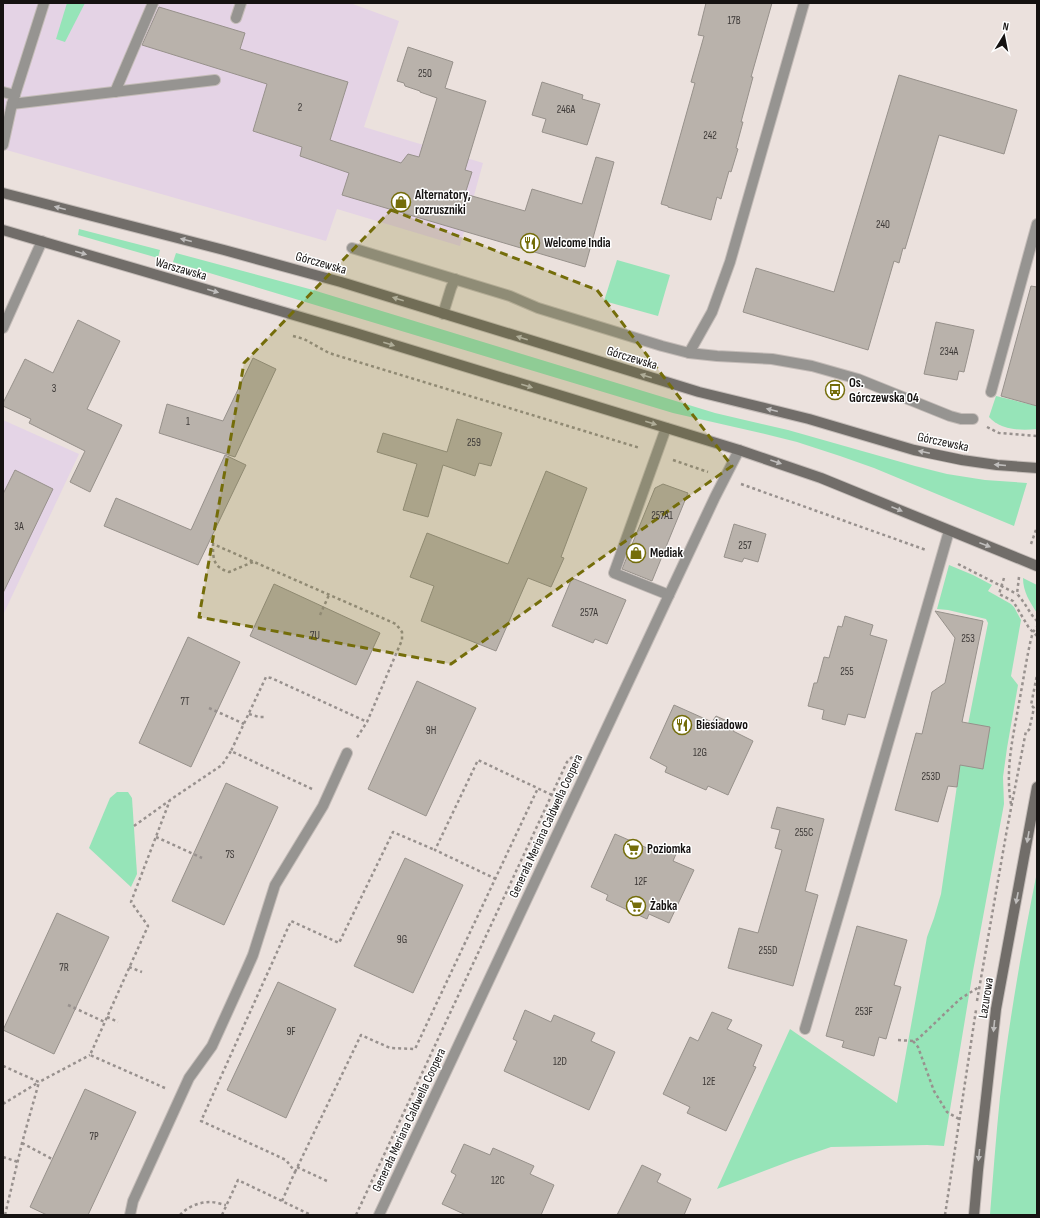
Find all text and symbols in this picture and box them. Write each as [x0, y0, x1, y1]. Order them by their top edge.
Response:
house number: 17B [727, 14, 741, 27]
north arrow [984, 16, 1024, 56]
text: N [1002, 20, 1010, 34]
house number: 250 [418, 67, 432, 80]
house number: 2 [298, 101, 303, 114]
house number: 246A [557, 103, 576, 116]
house number: 242 [703, 129, 717, 142]
place label: Alternatory, rozruszniki [414, 187, 471, 218]
shop icon: Alternatory, rozruszniki [390, 191, 412, 213]
one-way arrow [54, 205, 66, 211]
house number: 240 [876, 218, 890, 231]
restaurant icon: Welcome India [519, 232, 541, 254]
place label: Welcome India [544, 235, 611, 251]
one-way arrow [180, 237, 192, 243]
street label: Górczewska [294, 248, 348, 278]
one-way arrow [75, 250, 87, 256]
street label: Warszawska [153, 254, 209, 284]
one-way arrow [207, 289, 219, 295]
one-way arrow [391, 296, 403, 302]
one-way arrow [516, 335, 528, 341]
one-way arrow [383, 341, 395, 347]
street label: Górczewska [605, 343, 659, 373]
house number: 234A [940, 345, 959, 358]
one-way arrow [640, 373, 652, 379]
place label: Os. Górczewska 04 [849, 375, 919, 406]
bus stop icon: Os. Górczewska 04 [824, 379, 846, 401]
house number: 3 [52, 382, 57, 395]
one-way arrow [521, 383, 533, 389]
one-way arrow [765, 406, 778, 412]
house number: 1 [186, 415, 190, 428]
one-way arrow [645, 420, 657, 426]
street label: Górczewska [916, 429, 970, 455]
house number: 259 [467, 436, 481, 449]
one-way arrow [918, 449, 930, 455]
one-way arrow [770, 460, 782, 466]
one-way arrow [994, 462, 1006, 468]
one-way arrow [891, 506, 903, 512]
house number: 257A1 [651, 509, 673, 522]
house number: 3A [14, 520, 24, 533]
house number: 257 [738, 539, 752, 552]
shop icon: Mediak [625, 542, 647, 564]
one-way arrow [980, 542, 992, 548]
place label: Mediak [650, 545, 683, 561]
house number: 257A [580, 606, 598, 619]
house number: 7U [310, 629, 320, 642]
house number: 253 [961, 632, 975, 645]
house number: 255 [840, 665, 854, 678]
house number: 7T [180, 695, 190, 708]
restaurant icon: Biesiadowo [671, 714, 693, 736]
place label: Biesiadowo [696, 717, 748, 733]
house number: 9H [426, 724, 436, 737]
house number: 12G [693, 746, 707, 759]
street label: Generała Meriana Caldwella Coopera [506, 752, 586, 900]
house number: 253D [922, 770, 940, 783]
house number: 255C [795, 826, 813, 839]
one-way arrow [1025, 831, 1031, 843]
supermarket icon: Poziomka [622, 838, 644, 860]
place label: Poziomka [647, 841, 691, 857]
house number: 7S [225, 848, 235, 861]
house number: 12F [635, 875, 647, 888]
one-way arrow [1014, 892, 1020, 904]
supermarket icon: Żabka [625, 895, 647, 917]
place label: Żabka [650, 898, 677, 914]
house number: 9G [397, 933, 407, 946]
house number: 255D [759, 944, 777, 957]
house number: 7R [59, 961, 69, 974]
street label: Lazurowa [975, 977, 997, 1019]
house number: 253F [855, 1005, 873, 1018]
one-way arrow [991, 1020, 997, 1032]
house number: 9F [286, 1025, 296, 1038]
street label: Generała Meriana Caldwella Coopera [369, 1046, 449, 1194]
house number: 12D [553, 1055, 567, 1068]
house number: 12E [702, 1075, 716, 1088]
house number: 7P [89, 1130, 99, 1143]
one-way arrow [976, 1149, 983, 1161]
house number: 12C [491, 1174, 505, 1187]

